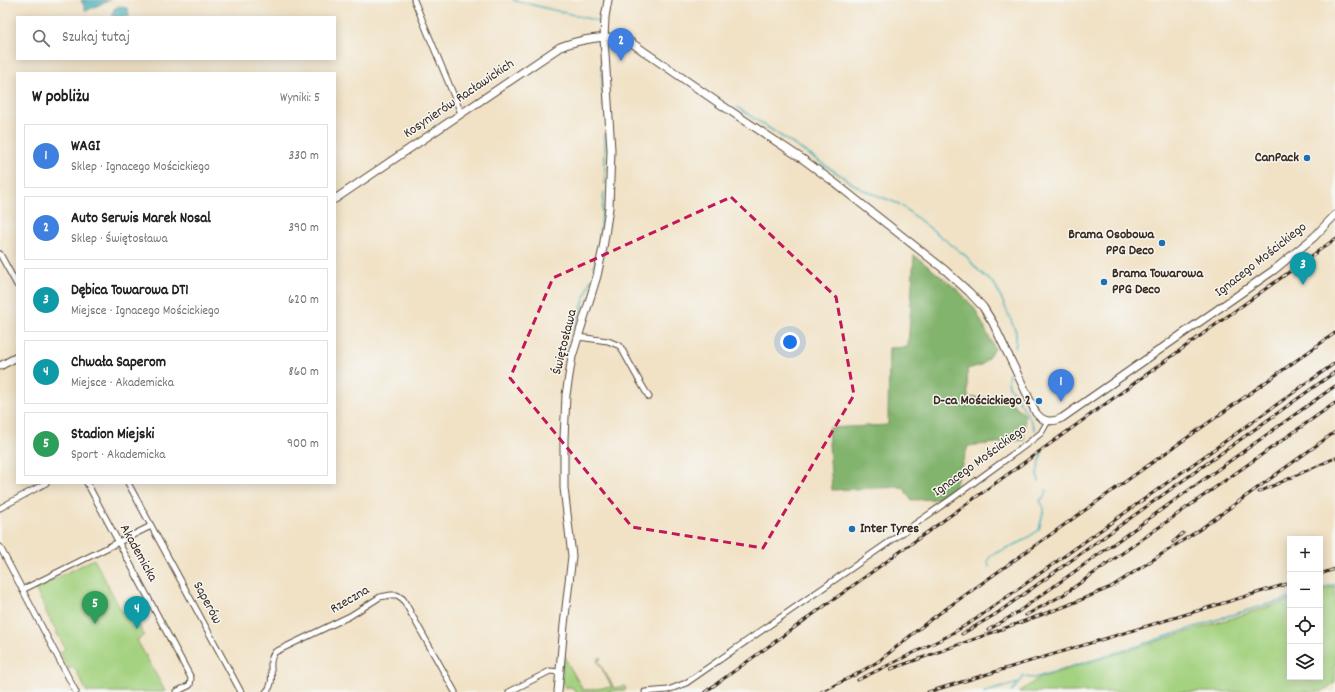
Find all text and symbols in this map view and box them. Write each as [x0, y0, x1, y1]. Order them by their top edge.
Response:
search box [16, 16, 336, 60]
icon: search [30, 27, 52, 49]
text: Szukaj tutaj [62, 27, 130, 49]
pin: 2 [608, 28, 634, 61]
street label: Kosynierów Racławickich [400, 54, 518, 144]
text: W pobliżu [32, 86, 89, 110]
text: Wyniki: 5 [280, 89, 320, 108]
text: WAGI [71, 136, 100, 158]
text: 1 [45, 147, 47, 166]
text: 330 m [288, 147, 319, 166]
place label: CanPack [1255, 148, 1299, 168]
marker: CanPack [1302, 153, 1312, 163]
text: Sklep · Ignacego Mościckiego [71, 158, 210, 177]
text: Auto Serwis Marek Nosal [71, 208, 211, 230]
street label: Ignacego Mościckiego [1211, 218, 1311, 302]
text: 2 [43, 219, 49, 238]
text: 390 m [288, 219, 319, 238]
place label: Brama Osobowa PPG Deco [1068, 225, 1155, 261]
text: Sklep · Świętosława [71, 230, 168, 249]
marker: Brama Osobowa PPG Deco [1157, 238, 1167, 248]
pin: 3 [1290, 252, 1316, 285]
place label: Brama Towarowa PPG Deco [1112, 264, 1204, 300]
marker: Brama Towarowa PPG Deco [1099, 277, 1109, 287]
text: Dębica Towarowa DT1 [71, 280, 189, 302]
text: 3 [43, 291, 49, 310]
text: 620 m [288, 291, 319, 310]
text: Miejsce · Ignacego Mościckiego [71, 302, 219, 321]
street label: Świętosława [547, 307, 583, 377]
your location [780, 332, 800, 352]
text: Chwała Saperom [71, 352, 166, 374]
text: 4 [43, 363, 49, 382]
text: 860 m [288, 363, 319, 382]
pin: 1 [1048, 369, 1074, 402]
text: Miejsce · Akademicka [71, 374, 174, 393]
place label: D-ca Mościckiego 2 [933, 391, 1031, 411]
marker: D-ca Mościckiego 2 [1034, 396, 1044, 406]
street label: Ignacego Mościckiego [929, 420, 1031, 502]
text: Stadion Miejski [71, 424, 154, 446]
text: 5 [43, 435, 49, 454]
text: 900 m [287, 435, 319, 454]
text: Sport · Akademicka [71, 446, 165, 465]
place label: Inter Tyres [860, 519, 919, 539]
street label: Akademicka [114, 521, 162, 586]
marker: Inter Tyres [847, 524, 857, 534]
map controls [1287, 536, 1323, 680]
button: + [1287, 536, 1323, 572]
button: − [1287, 572, 1323, 608]
street label: Saperów [187, 578, 227, 628]
street label: Rzeczna [327, 581, 374, 619]
pin: 5 [82, 591, 108, 624]
pin: 4 [124, 596, 150, 629]
button: locate [1287, 608, 1323, 644]
button: layers [1287, 644, 1323, 680]

